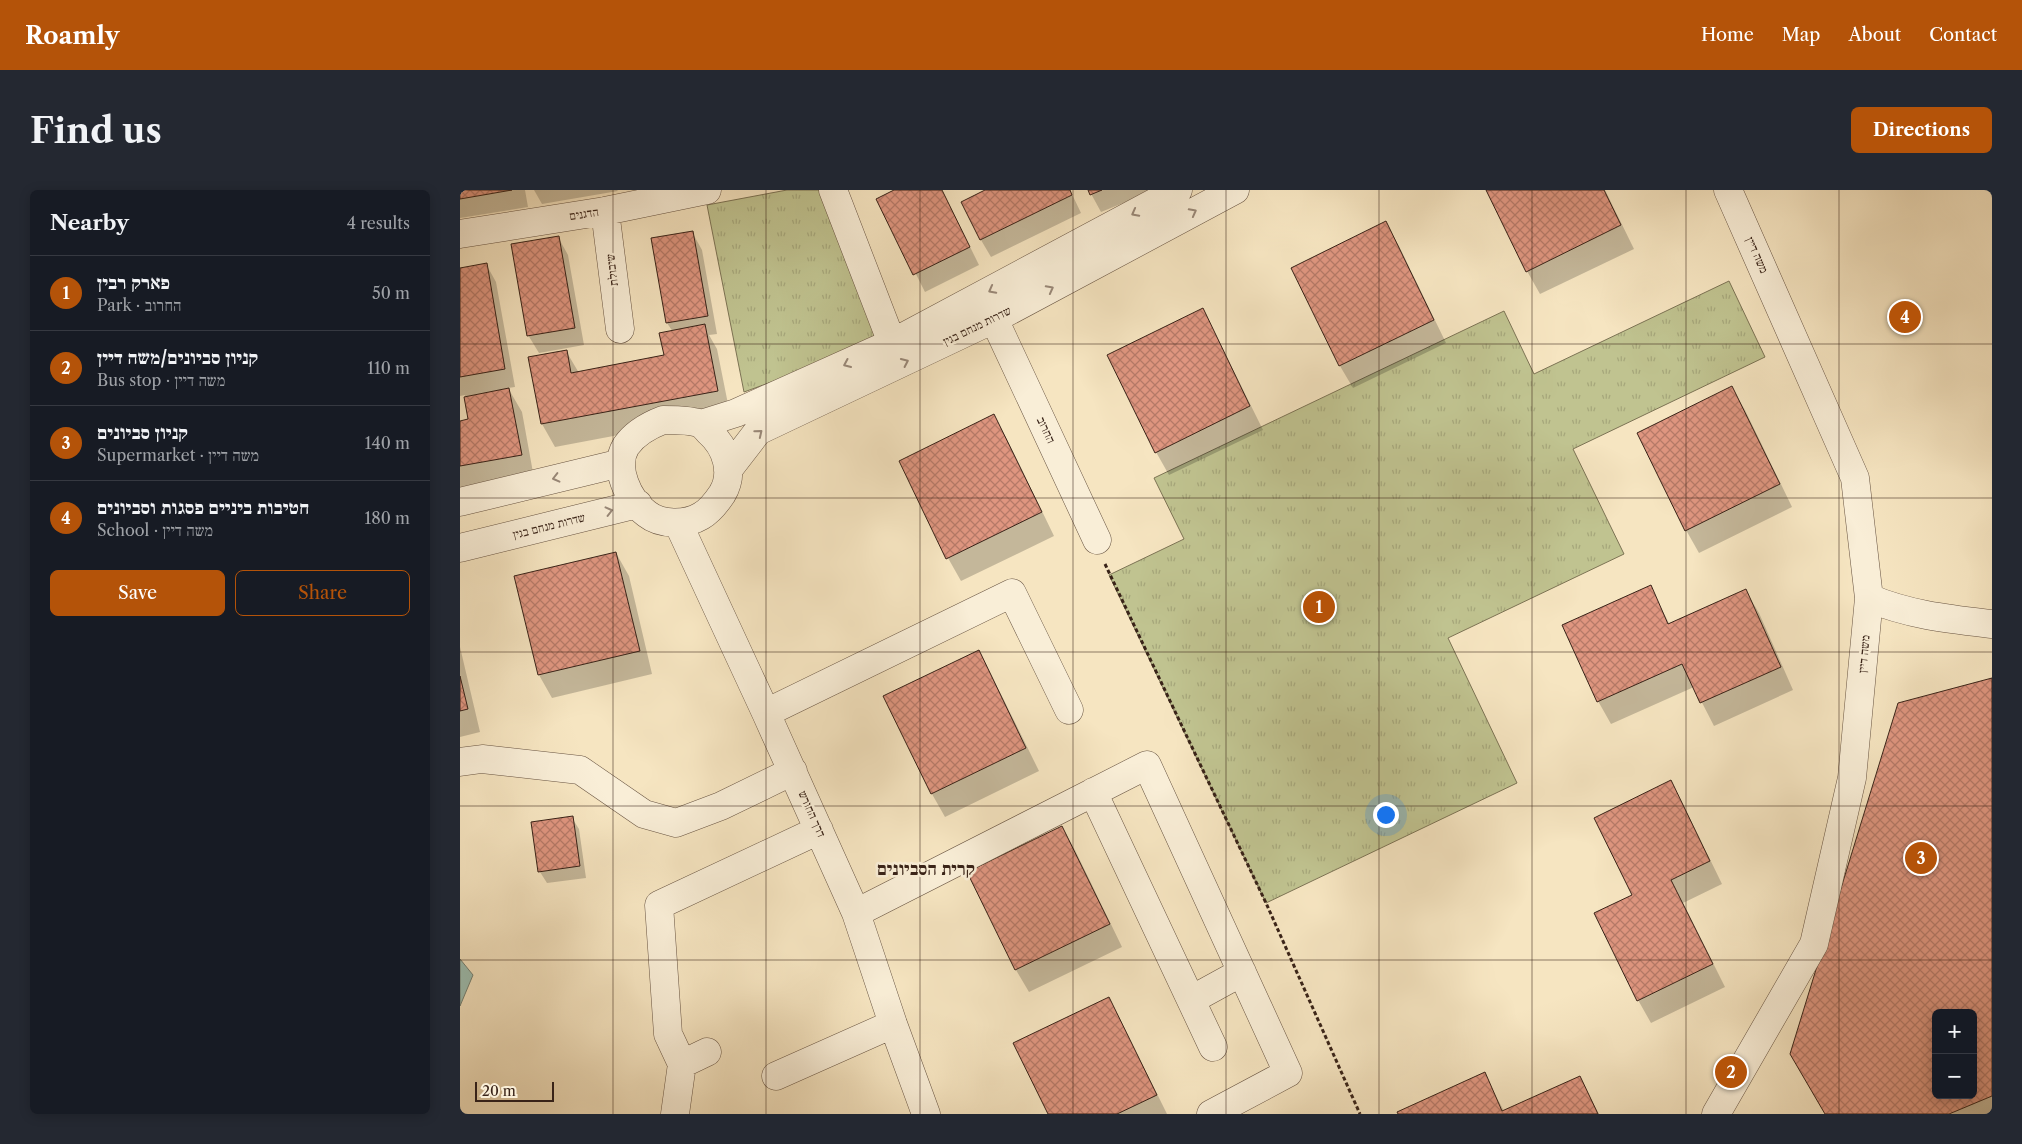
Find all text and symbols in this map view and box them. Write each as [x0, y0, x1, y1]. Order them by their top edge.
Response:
text: Roamly [25, 21, 119, 50]
text: Home [1701, 24, 1754, 46]
text: Map [1782, 24, 1820, 46]
text: About [1848, 24, 1901, 46]
text: Contact [1929, 24, 1997, 46]
button: Directions [1851, 107, 1992, 153]
text: Find us [30, 109, 162, 152]
street label: הדגנים [568, 204, 600, 223]
one-way arrow [1131, 207, 1140, 217]
one-way arrow [1188, 209, 1197, 219]
text: Nearby [50, 210, 129, 235]
text: 4 results [347, 213, 410, 233]
street label: משה דיין [1743, 234, 1772, 275]
street label: שיבולת [602, 253, 621, 287]
text: פארק רבין [97, 271, 170, 294]
text: 1 [62, 283, 70, 303]
text: 50 m [372, 283, 410, 303]
one-way arrow [988, 284, 997, 294]
one-way arrow [1045, 285, 1054, 295]
text: Park · החרוב [97, 295, 181, 315]
pin: 4 [1889, 298, 1921, 336]
street label: שדרות מנחם בגין [940, 303, 1013, 349]
text: קניון סביונים/משה דיין [97, 346, 258, 369]
one-way arrow [843, 357, 852, 368]
one-way arrow [900, 357, 909, 368]
text: 2 [61, 358, 71, 378]
text: 110 m [367, 358, 410, 378]
text: Bus stop · משה דיין [97, 370, 225, 390]
street label: החרוב [1034, 414, 1059, 446]
text: קניון סביונים [97, 421, 188, 444]
one-way arrow [754, 430, 763, 439]
text: 3 [61, 433, 71, 453]
text: 140 m [365, 433, 410, 453]
text: Supermarket · משה דיין [97, 445, 259, 465]
one-way arrow [553, 473, 561, 483]
text: חטיבות ביניים פסגות וסביונים [97, 496, 309, 519]
one-way arrow [605, 506, 614, 517]
text: 4 [61, 508, 71, 528]
text: 180 m [364, 508, 410, 528]
street label: שדרות מנחם בגין [511, 509, 587, 542]
text: School · משה דיין [97, 520, 213, 540]
button: Save [50, 570, 225, 616]
button: Share [235, 570, 410, 616]
pin: 1 [1303, 588, 1335, 626]
street label: משה דיין [1854, 634, 1873, 674]
street label: דרך החורש [796, 788, 829, 839]
your location [1373, 802, 1399, 828]
pin: 3 [1905, 839, 1937, 877]
district label: קרית הסביונים [877, 858, 975, 880]
map controls [1932, 1009, 1977, 1099]
button: + [1932, 1009, 1977, 1054]
pin: 2 [1715, 1053, 1747, 1091]
button: − [1932, 1054, 1977, 1099]
scale bar [475, 1079, 554, 1102]
text: 20 m [482, 1082, 516, 1100]

